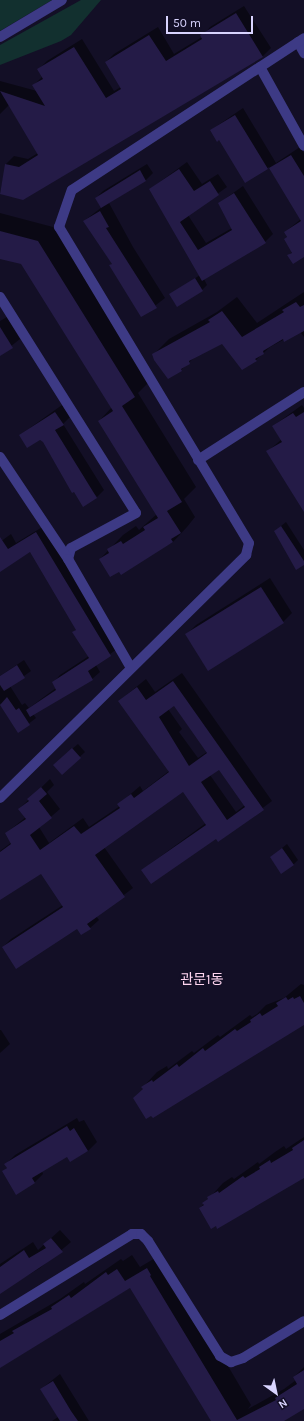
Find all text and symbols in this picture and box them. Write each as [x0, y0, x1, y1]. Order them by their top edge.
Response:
scale bar [168, 8, 255, 34]
text: 50 m [173, 16, 201, 30]
district label: 관문1동 [180, 972, 224, 988]
north arrow [256, 1373, 296, 1413]
text: N [276, 1396, 290, 1411]

